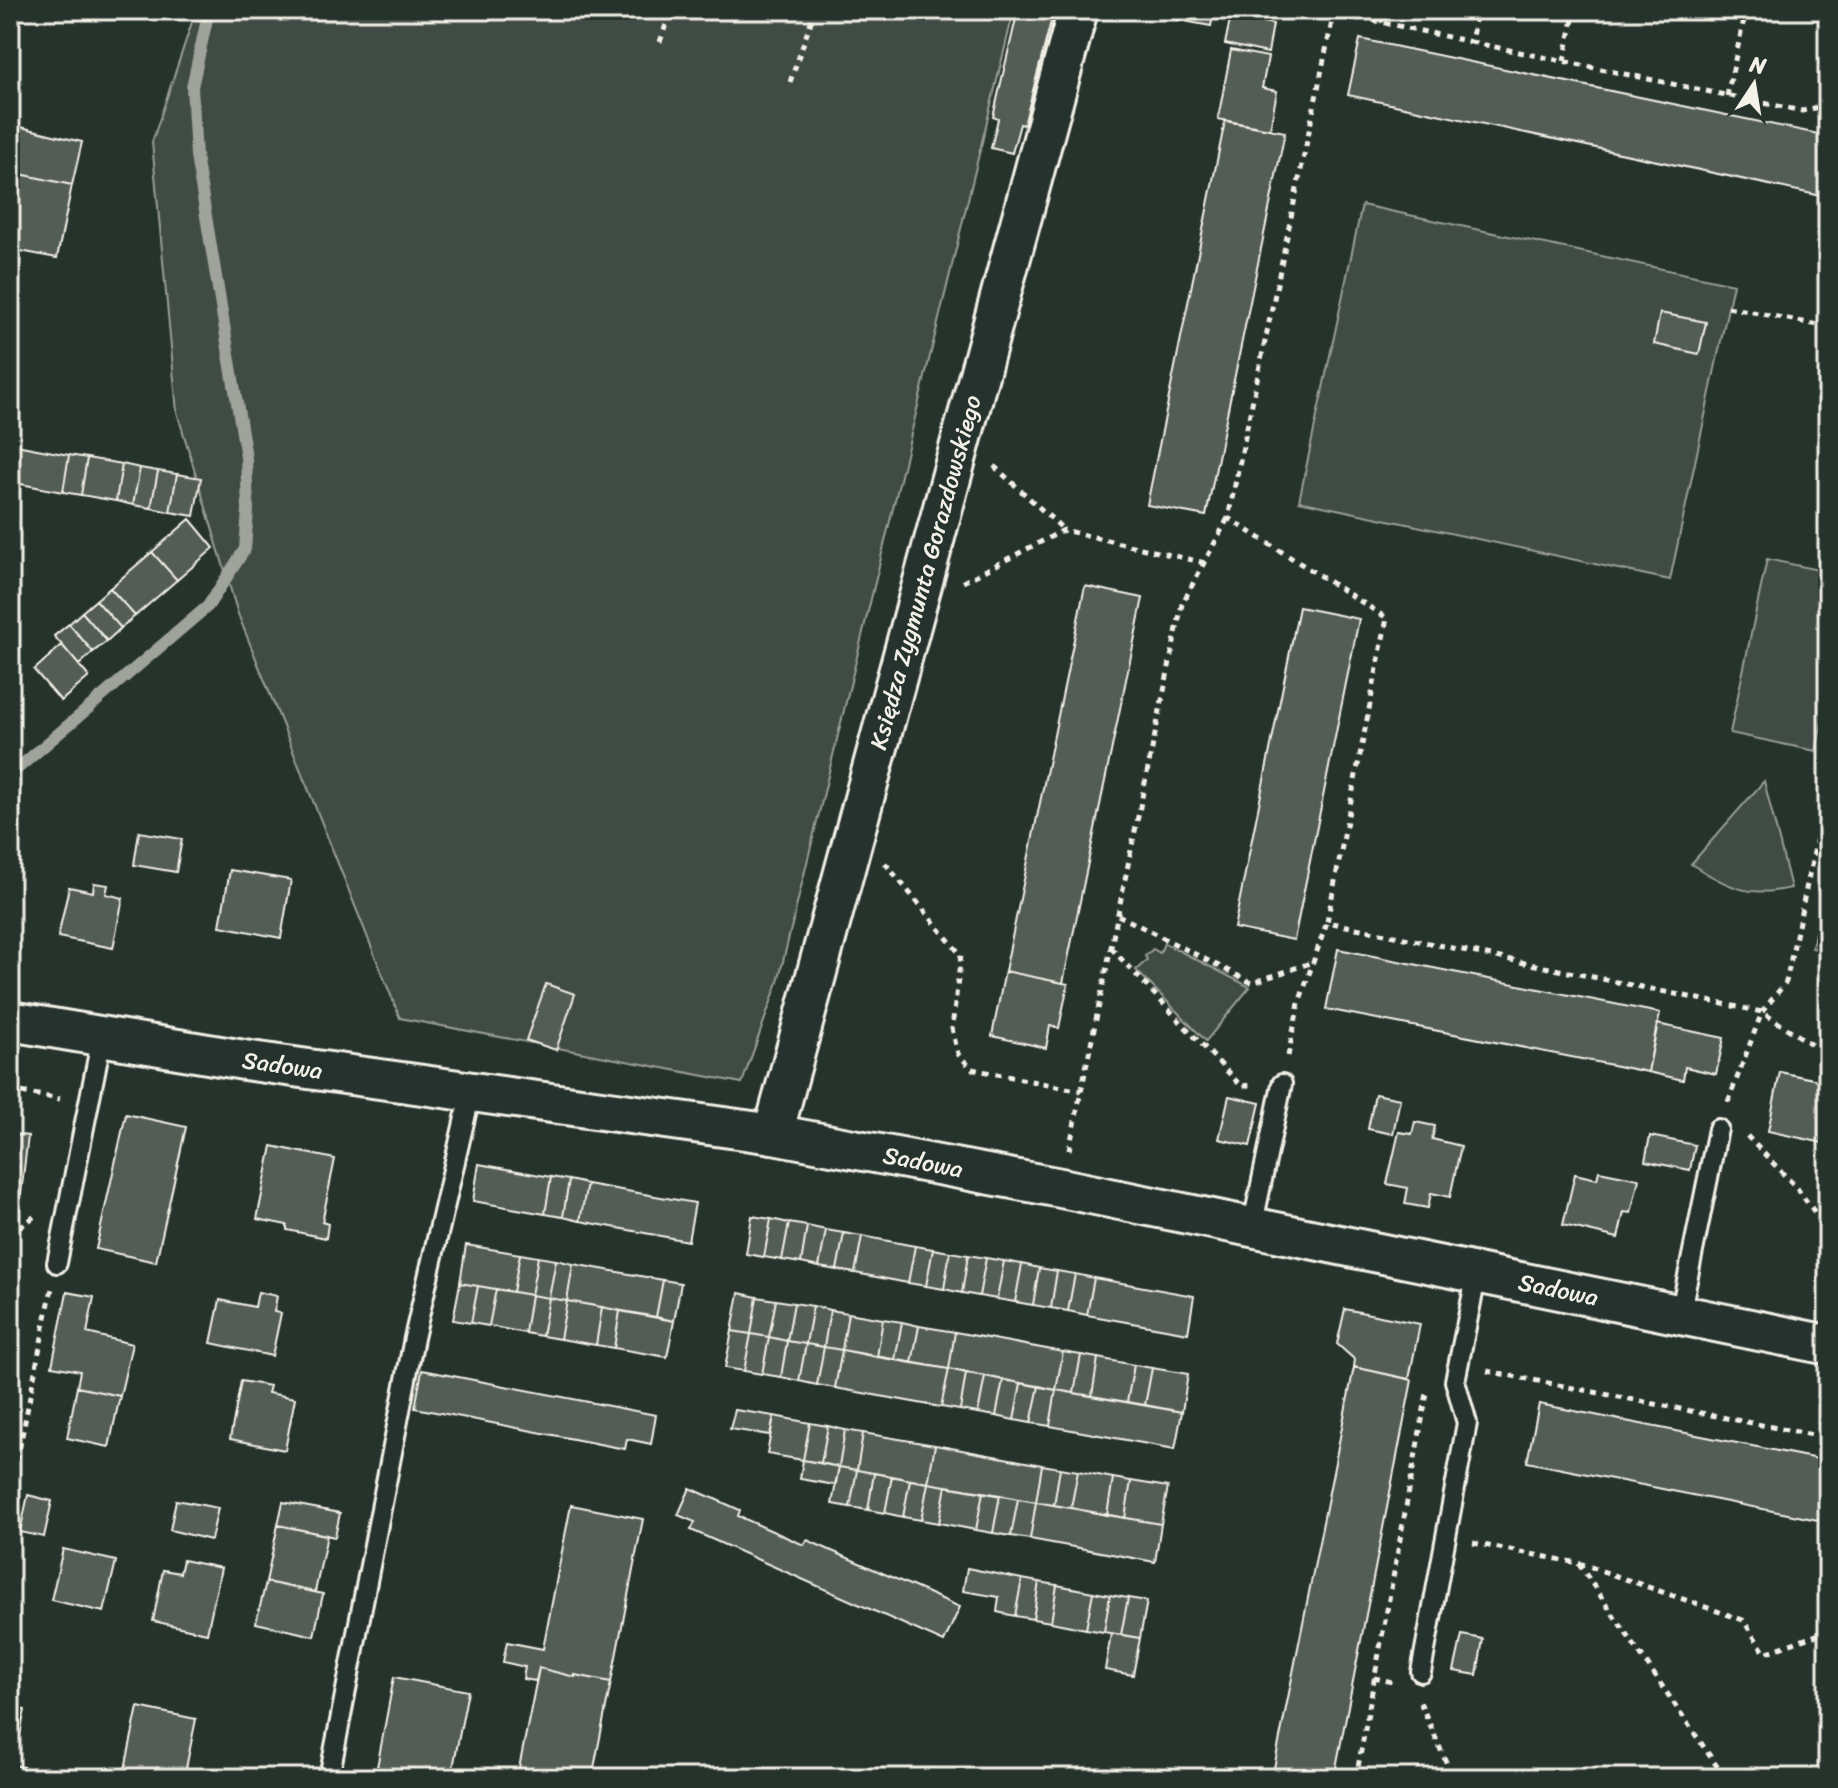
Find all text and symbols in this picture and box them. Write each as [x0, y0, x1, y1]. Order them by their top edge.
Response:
north arrow [1714, 44, 1794, 124]
text: N [1746, 44, 1770, 86]
street label: Księdza Zygmunta Gorazdowskiego [857, 390, 994, 754]
street label: Sadowa [240, 1039, 325, 1092]
street label: Sadowa [880, 1134, 967, 1190]
street label: Sadowa [1515, 1261, 1602, 1318]

